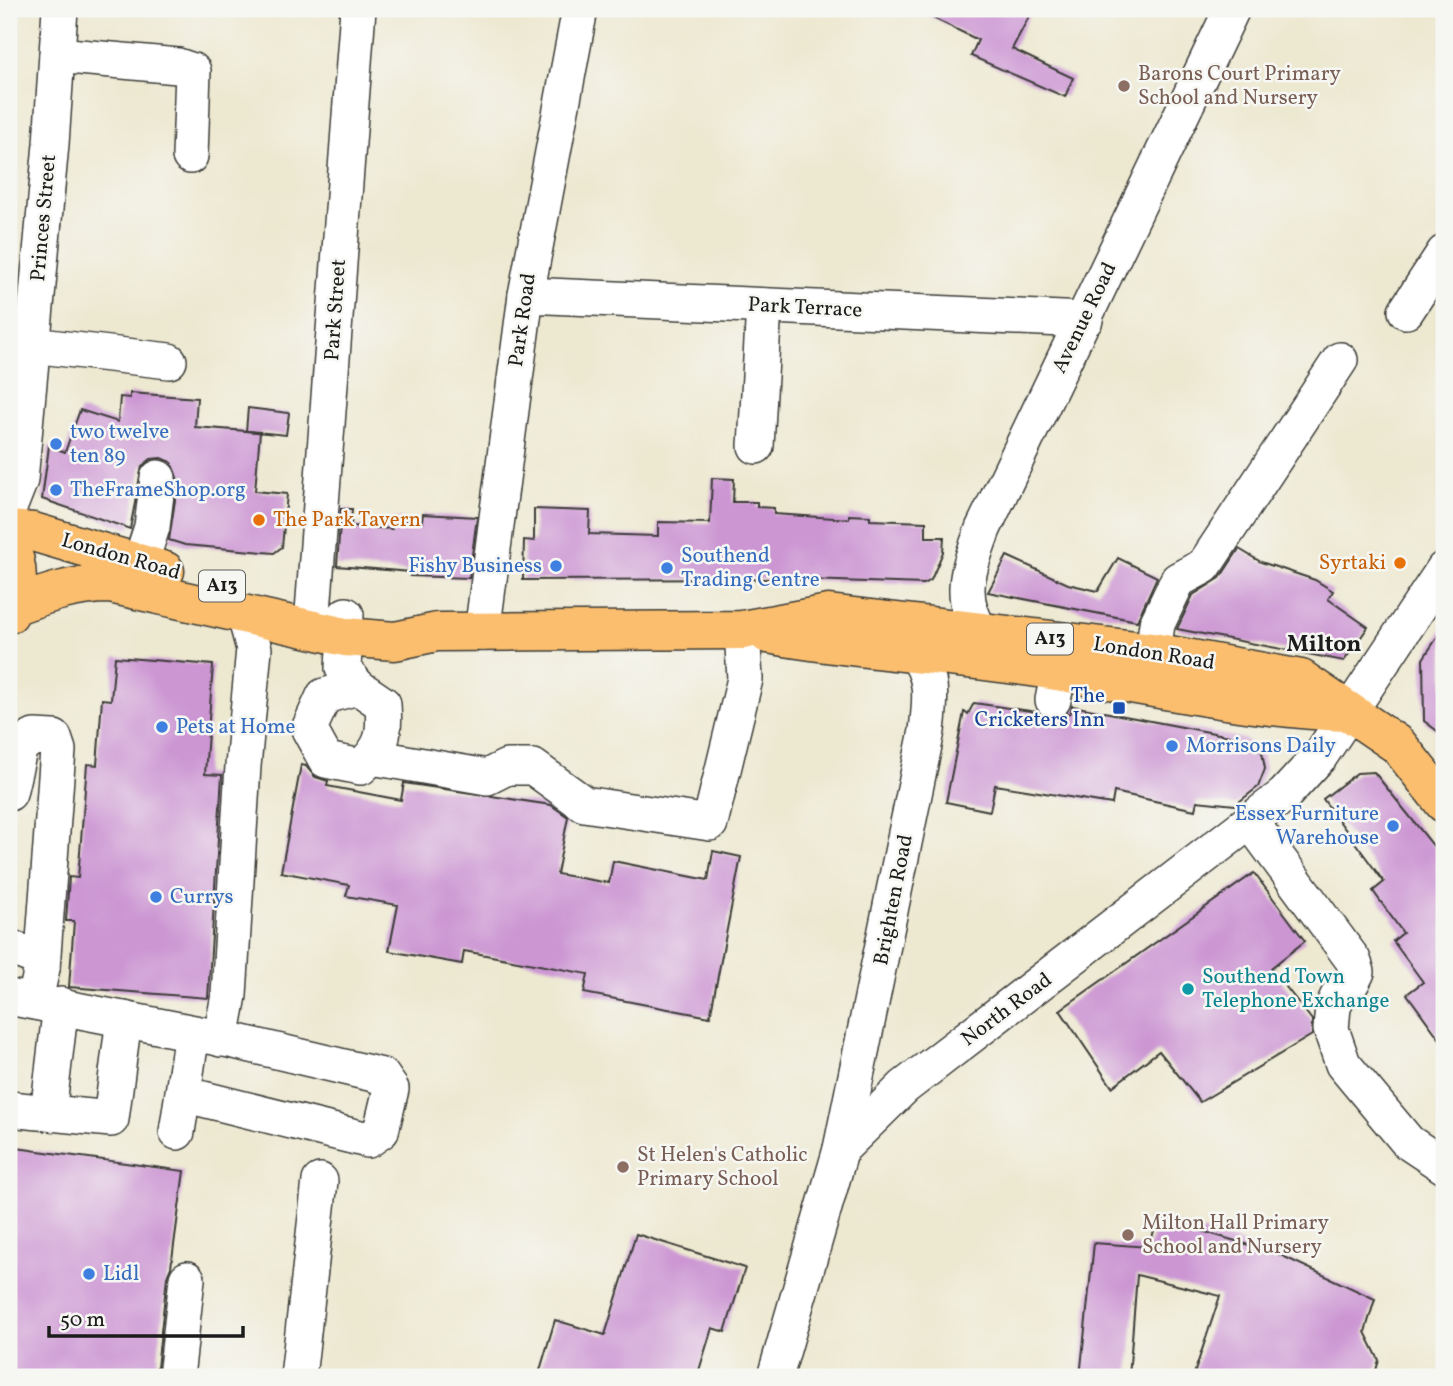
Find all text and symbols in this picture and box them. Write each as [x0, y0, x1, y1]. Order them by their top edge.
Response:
place label: Barons Court Primary School and Nursery [1138, 60, 1341, 113]
marker: Barons Court Primary School and Nursery [1116, 78, 1132, 94]
street label: Princes Street [24, 153, 64, 283]
street label: Park Street [318, 258, 354, 362]
street label: Avenue Road [1046, 258, 1124, 378]
street label: Park Road [502, 271, 544, 369]
street label: Park Terrace [747, 291, 863, 325]
place label: two twelve ten 89 [70, 418, 169, 471]
marker: two twelve ten 89 [48, 436, 64, 452]
place label: TheFrameShop.org [70, 476, 246, 505]
marker: TheFrameShop.org [48, 482, 64, 498]
place label: The Park Tavern [273, 506, 421, 535]
marker: The Park Tavern [251, 512, 267, 528]
street label: London Road [58, 526, 184, 588]
place label: Southend Trading Centre [681, 542, 820, 595]
place label: Syrtaki [1319, 549, 1386, 578]
place label: Fishy Business [408, 552, 542, 581]
marker: Syrtaki [1392, 555, 1408, 571]
marker: Fishy Business [548, 558, 564, 574]
marker: Southend Trading Centre [659, 560, 675, 576]
road number: A13 [199, 570, 245, 601]
road number: A13 [1027, 624, 1073, 654]
district label: Milton [1287, 629, 1361, 661]
street label: London Road [1091, 630, 1217, 678]
place label: The Cricketers Inn [975, 682, 1105, 735]
marker: The Cricketers Inn [1111, 700, 1127, 716]
place label: Pets at Home [176, 713, 296, 742]
marker: Pets at Home [154, 719, 170, 735]
place label: Morrisons Daily [1186, 732, 1336, 761]
marker: Morrisons Daily [1164, 738, 1180, 754]
place label: Essex Furniture Warehouse [1235, 800, 1379, 853]
marker: Essex Furniture Warehouse [1385, 818, 1401, 834]
street label: Brighten Road [867, 832, 921, 968]
place label: Currys [170, 883, 234, 912]
marker: Currys [148, 889, 164, 905]
place label: Southend Town Telephone Exchange [1202, 963, 1389, 1016]
street label: North Road [956, 966, 1058, 1054]
marker: Southend Town Telephone Exchange [1180, 981, 1196, 997]
place label: St Helen's Catholic Primary School [637, 1141, 808, 1194]
marker: St Helen's Catholic Primary School [615, 1159, 631, 1175]
place label: Milton Hall Primary School and Nursery [1142, 1209, 1329, 1262]
marker: Milton Hall Primary School and Nursery [1120, 1227, 1136, 1243]
place label: Lidl [103, 1260, 139, 1289]
marker: Lidl [81, 1266, 97, 1282]
scale bar [49, 1295, 243, 1339]
text: 50 m [60, 1306, 105, 1335]

